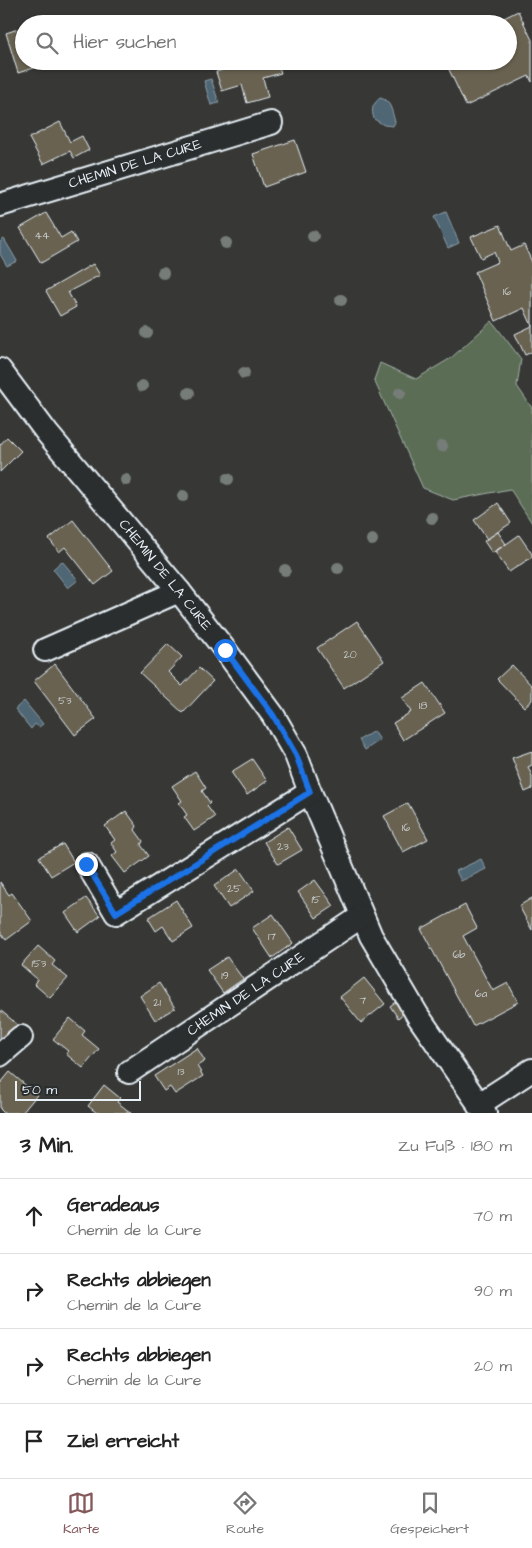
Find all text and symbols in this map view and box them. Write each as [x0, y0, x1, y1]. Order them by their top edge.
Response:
search box [15, 15, 517, 70]
icon: search [33, 29, 61, 57]
text: Hier suchen [73, 29, 176, 56]
street label: CHEMIN DE LA CURE [66, 134, 205, 194]
house number: 44 [35, 228, 50, 243]
house number: 16 [503, 284, 511, 299]
street label: CHEMIN DE LA CURE [114, 515, 217, 635]
route start [214, 639, 237, 662]
house number: 20 [343, 647, 357, 662]
house number: 53 [58, 693, 72, 708]
house number: 18 [419, 698, 427, 713]
house number: 16 [402, 820, 410, 835]
house number: 23 [277, 839, 289, 854]
route end [75, 853, 98, 876]
house number: 25 [227, 881, 241, 896]
house number: 15 [311, 892, 321, 907]
house number: 17 [268, 929, 276, 944]
street label: CHEMIN DE LA CURE [183, 947, 309, 1041]
house number: 6b [452, 947, 466, 962]
house number: 153 [32, 956, 47, 971]
house number: 19 [221, 968, 229, 983]
house number: 6a [475, 986, 488, 1001]
house number: 7 [360, 993, 367, 1008]
house number: 21 [153, 995, 161, 1010]
house number: 13 [177, 1064, 185, 1079]
scale bar [15, 1078, 141, 1101]
text: 50 m [22, 1080, 57, 1100]
text: 3 Min. [20, 1131, 73, 1160]
text: Zu Fuß · 180 m [398, 1135, 512, 1157]
text: Geradeaus [67, 1192, 159, 1219]
icon: ahead [20, 1202, 48, 1230]
text: 70 m [473, 1205, 512, 1227]
text: Chemin de la Cure [67, 1219, 201, 1241]
text: Rechts abbiegen [67, 1267, 211, 1294]
icon: right [20, 1277, 48, 1305]
text: 90 m [474, 1280, 512, 1302]
text: Chemin de la Cure [67, 1294, 201, 1316]
text: Rechts abbiegen [67, 1342, 211, 1369]
icon: right [20, 1352, 48, 1380]
text: 20 m [474, 1355, 512, 1377]
text: Chemin de la Cure [67, 1369, 201, 1391]
icon: arrive [20, 1427, 48, 1455]
text: Ziel erreicht [67, 1428, 179, 1455]
tab: Karte [63, 1489, 100, 1539]
tab: Route [226, 1489, 264, 1539]
tab: Gespeichert [390, 1489, 469, 1539]

